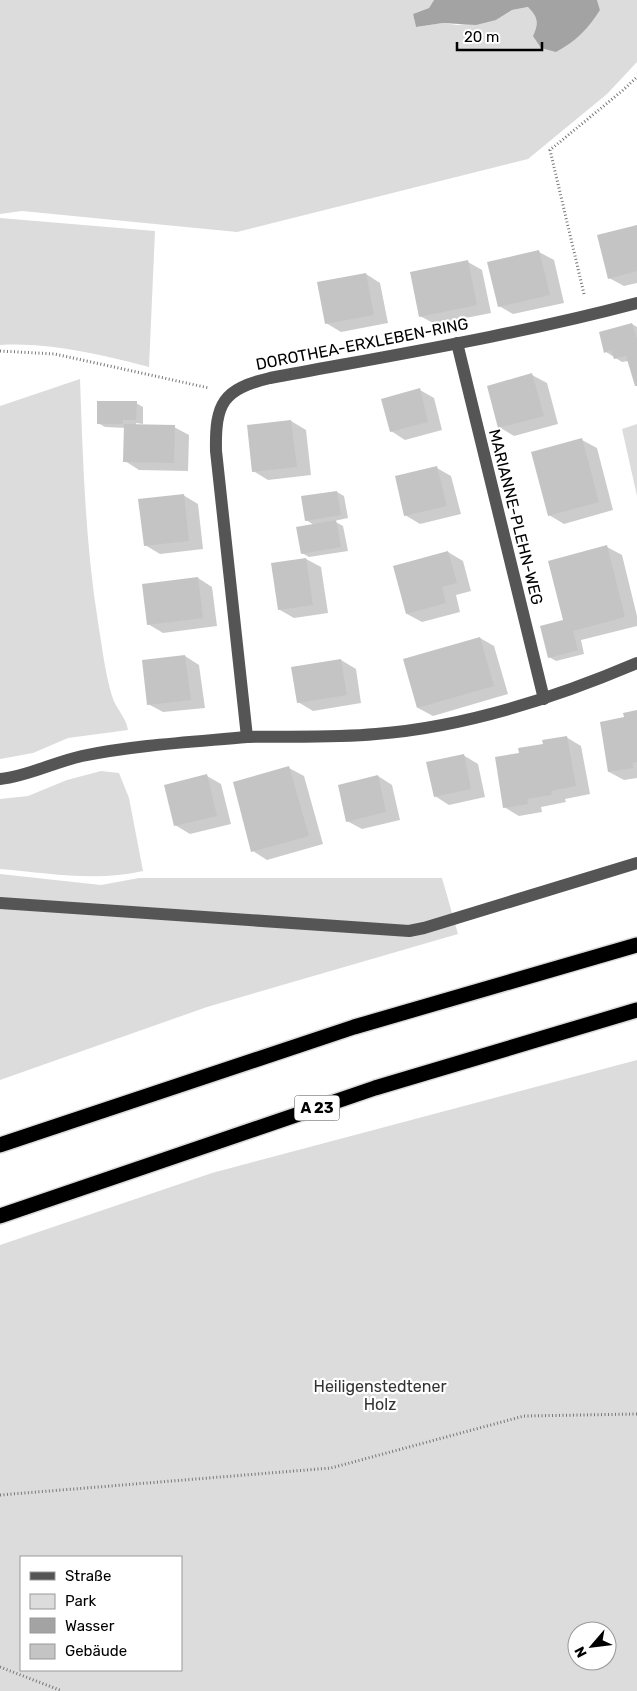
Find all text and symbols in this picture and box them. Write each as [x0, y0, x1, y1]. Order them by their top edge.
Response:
scale bar [457, 20, 542, 52]
text: 20 m [464, 28, 499, 46]
street label: DOROTHEA-ERXLEBEN-RING [254, 314, 470, 374]
street label: MARIANNE-PLEHN-WEG [485, 427, 547, 607]
road number: A 23 [294, 1096, 340, 1120]
park label: Heiligenstedtener Holz [313, 1377, 447, 1414]
legend [20, 1556, 182, 1671]
text: Straße [65, 1567, 111, 1585]
text: Park [65, 1592, 96, 1610]
text: Wasser [65, 1617, 115, 1635]
north arrow [567, 1621, 617, 1671]
text: Gebäude [65, 1642, 127, 1660]
text: N [571, 1643, 591, 1660]

